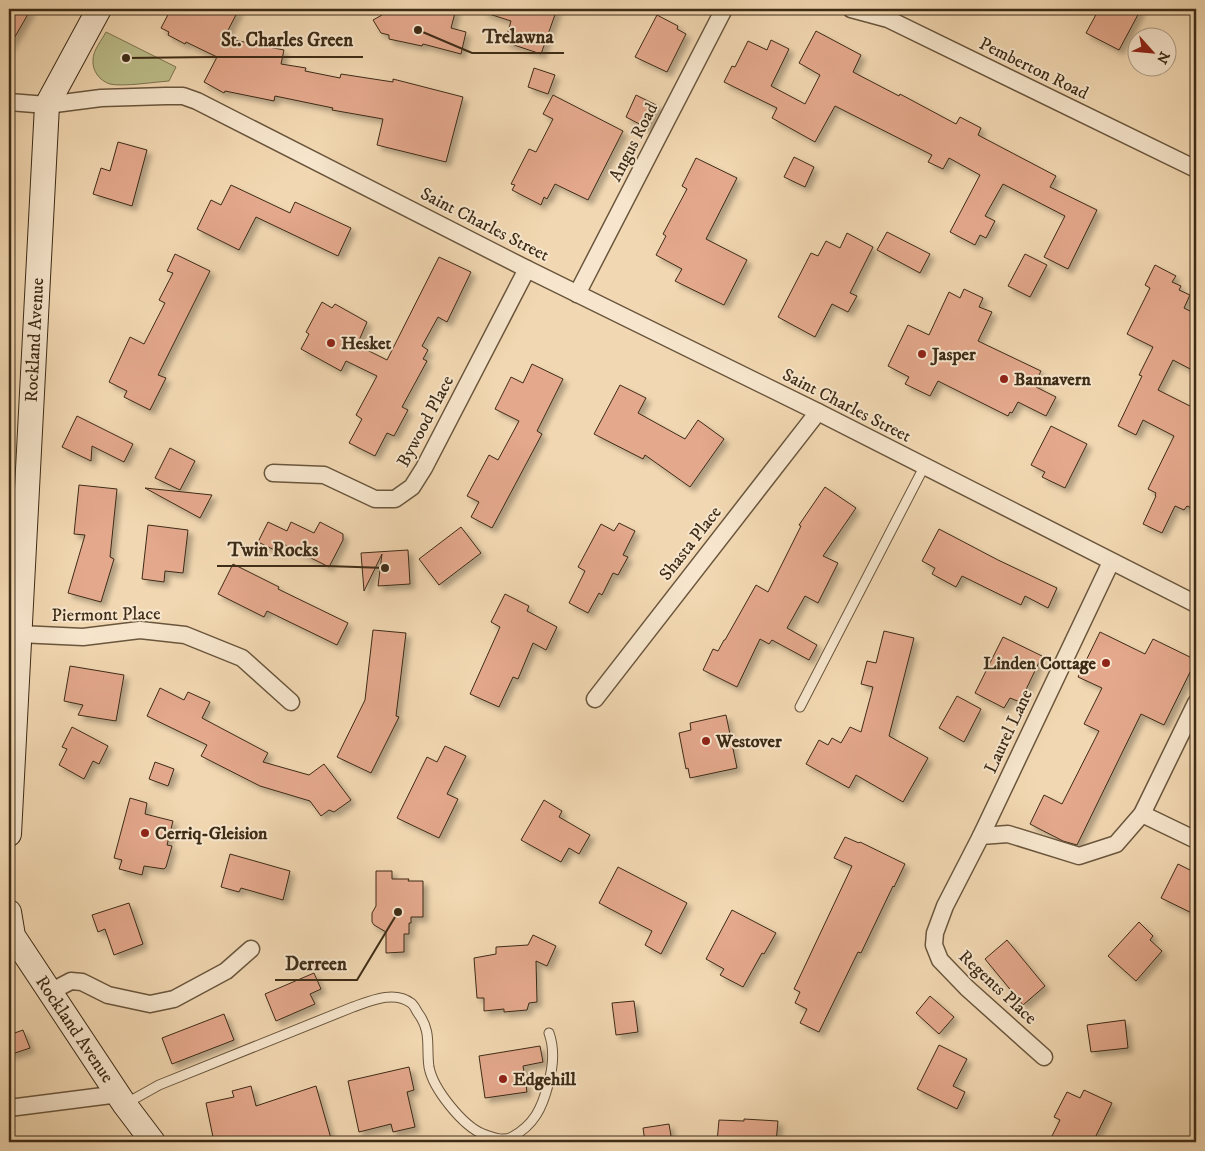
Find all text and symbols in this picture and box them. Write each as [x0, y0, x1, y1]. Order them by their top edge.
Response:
callout: Trelawna [472, 19, 564, 53]
callout: St. Charles Green [211, 23, 363, 57]
text: Trelawna [481, 26, 555, 49]
north arrow [1128, 28, 1178, 78]
text: St. Charles Green [221, 29, 354, 52]
street label: Pemberton Road [975, 33, 1092, 105]
text: N [1152, 48, 1173, 67]
street label: Angus Road [605, 99, 663, 186]
street label: Saint Charles Street [416, 183, 553, 267]
street label: Rockland Avenue [21, 277, 49, 403]
place label: Hesket [341, 333, 392, 355]
marker: Hesket [325, 337, 337, 349]
place label: Jasper [930, 344, 976, 366]
marker: Jasper [916, 348, 928, 360]
street label: Saint Charles Street [778, 364, 915, 448]
place label: Bannavern [1014, 369, 1091, 391]
street label: Bywood Place [393, 372, 459, 471]
marker: Bannavern [998, 373, 1010, 385]
street label: Shasta Place [655, 502, 727, 585]
callout: Twin Rocks [217, 532, 328, 566]
text: Twin Rocks [227, 539, 319, 562]
street label: Piermont Place [51, 603, 161, 627]
place label: Linden Cottage [983, 653, 1097, 675]
marker: Linden Cottage [1100, 657, 1112, 669]
street label: Laurel Lane [980, 686, 1038, 777]
place label: Westover [715, 731, 782, 753]
marker: Westover [700, 735, 712, 747]
place label: Cerriq-Gleision [155, 823, 268, 845]
marker: Cerriq-Gleision [139, 827, 151, 839]
callout: Derreen [275, 946, 357, 980]
street label: Regents Place [954, 946, 1041, 1030]
text: Derreen [285, 953, 348, 976]
street label: Rockland Avenue [30, 972, 118, 1087]
place label: Edgehill [513, 1069, 576, 1091]
marker: Edgehill [497, 1073, 509, 1085]

